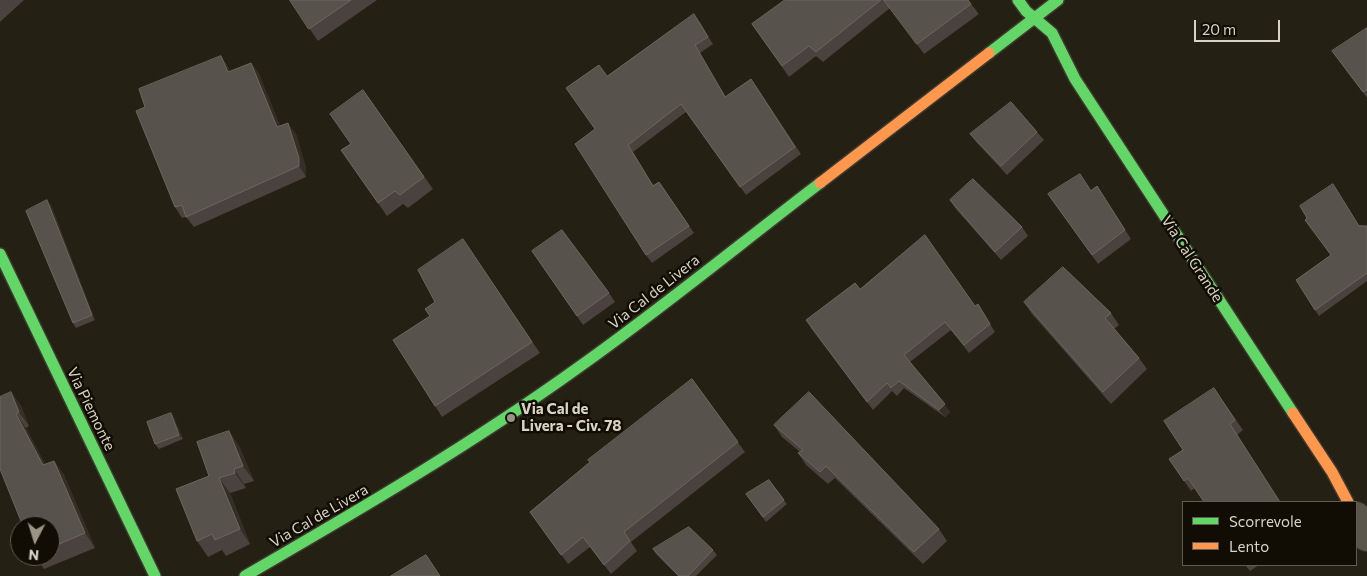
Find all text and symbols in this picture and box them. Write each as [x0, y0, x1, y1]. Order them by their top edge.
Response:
scale bar [1197, 10, 1283, 42]
text: 20 m [1202, 20, 1236, 38]
street label: Via Cal Grande [1157, 212, 1227, 306]
street label: Via Cal de Livera [605, 251, 703, 333]
street label: Via Piemonte [63, 364, 119, 454]
place label: Via Cal de Livera - Civ. 78 [521, 400, 622, 435]
marker: Via Cal de Livera - Civ. 78 [505, 412, 517, 424]
street label: Via Cal de Livera [267, 481, 371, 551]
legend [1182, 501, 1357, 566]
text: Scorrevole [1229, 512, 1302, 530]
north arrow [10, 516, 60, 566]
text: Lento [1229, 537, 1269, 555]
text: N [28, 547, 40, 564]

